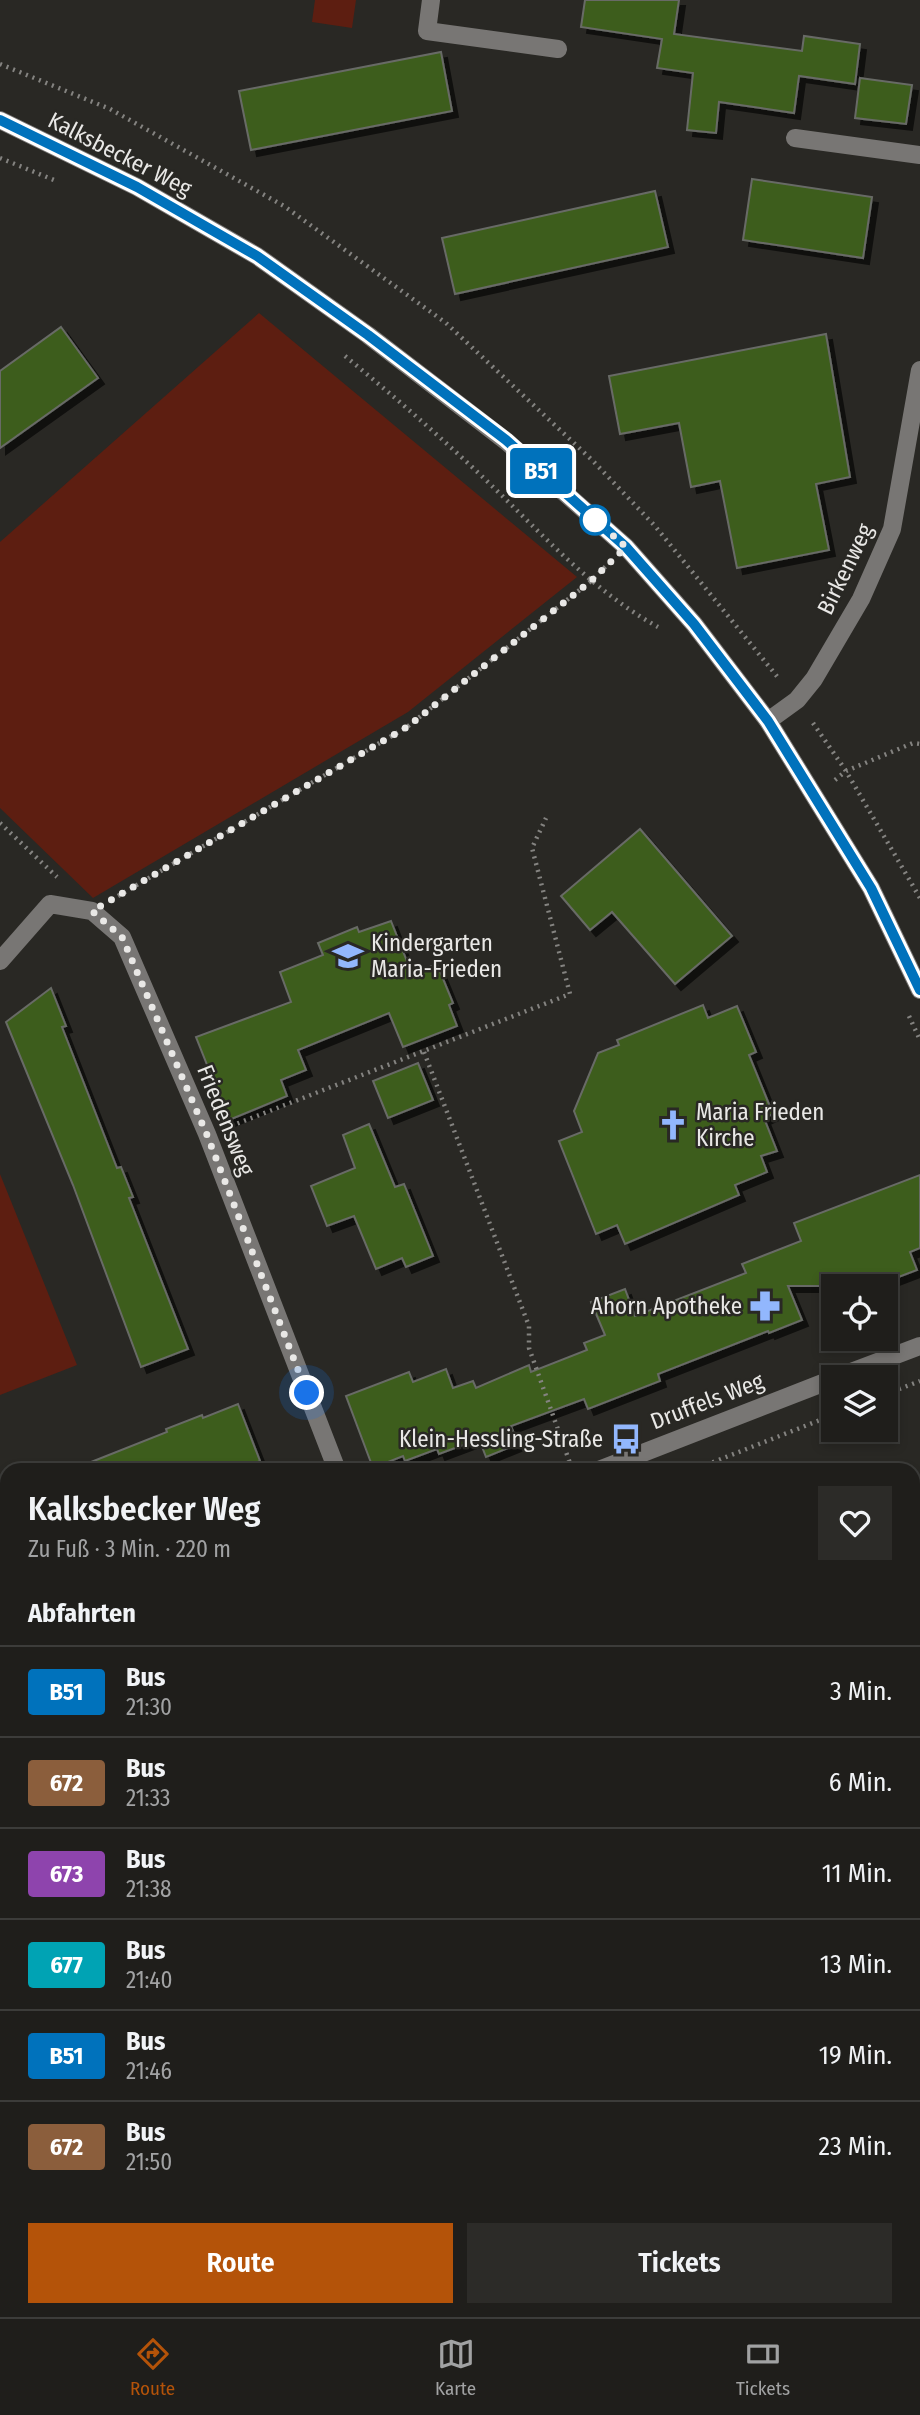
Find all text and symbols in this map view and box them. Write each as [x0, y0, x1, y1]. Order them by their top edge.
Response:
street label: Kalksbecker Weg [43, 106, 197, 202]
line badge: B51 [501, 448, 581, 494]
text: B51 [524, 457, 558, 485]
unlabelled marker [580, 505, 610, 535]
street label: Birkenweg [811, 519, 879, 619]
place label: Kindergarten Maria-Frieden [371, 929, 502, 983]
school or university icon: Kindergarten Maria-Frieden [331, 939, 365, 973]
street label: Friedensweg [191, 1060, 261, 1180]
place label: Maria Frieden Kirche [696, 1098, 824, 1152]
church icon: Maria Frieden Kirche [656, 1108, 690, 1142]
map controls [821, 1274, 898, 1442]
button: locate [821, 1274, 898, 1351]
pharmacy icon: Ahorn Apotheke [748, 1289, 782, 1323]
place label: Ahorn Apotheke [591, 1292, 742, 1320]
button: layers [821, 1365, 898, 1442]
street label: Druffels Weg [646, 1367, 768, 1435]
your location [289, 1375, 324, 1410]
bus stop icon: Klein-Hessling-Straße [609, 1422, 643, 1456]
place label: Klein-Hessling-Straße [399, 1425, 603, 1453]
button: heart [818, 1486, 892, 1560]
text: Kalksbecker Weg [28, 1489, 261, 1529]
text: Zu Fuß · 3 Min. · 220 m [28, 1535, 231, 1563]
text: Abfahrten [28, 1598, 136, 1629]
text: Bus [126, 1662, 165, 1693]
text: 3 Min. [830, 1676, 892, 1707]
text: B51 [50, 1678, 83, 1706]
text: 21:30 [126, 1693, 172, 1721]
text: Bus [126, 1753, 165, 1784]
text: 6 Min. [829, 1767, 892, 1798]
text: 672 [50, 1769, 83, 1797]
text: 21:33 [126, 1784, 170, 1812]
text: Bus [126, 1844, 165, 1875]
text: 11 Min. [822, 1858, 892, 1889]
text: 673 [50, 1860, 83, 1888]
text: 21:38 [126, 1875, 172, 1903]
text: Bus [126, 1935, 165, 1966]
text: 13 Min. [820, 1949, 892, 1980]
text: 677 [50, 1951, 83, 1979]
text: 21:40 [126, 1966, 172, 1994]
text: Bus [126, 2026, 165, 2057]
text: 19 Min. [819, 2040, 892, 2071]
text: B51 [50, 2042, 83, 2070]
text: 21:46 [126, 2057, 172, 2085]
text: Bus [126, 2117, 165, 2148]
text: 23 Min. [818, 2131, 892, 2162]
text: 672 [50, 2133, 83, 2161]
text: 21:50 [126, 2148, 172, 2176]
button: Route [28, 2223, 453, 2303]
button: Tickets [467, 2223, 892, 2303]
tab: Route [130, 2335, 175, 2400]
tab: Karte [435, 2335, 476, 2400]
tab: Tickets [736, 2335, 790, 2400]

